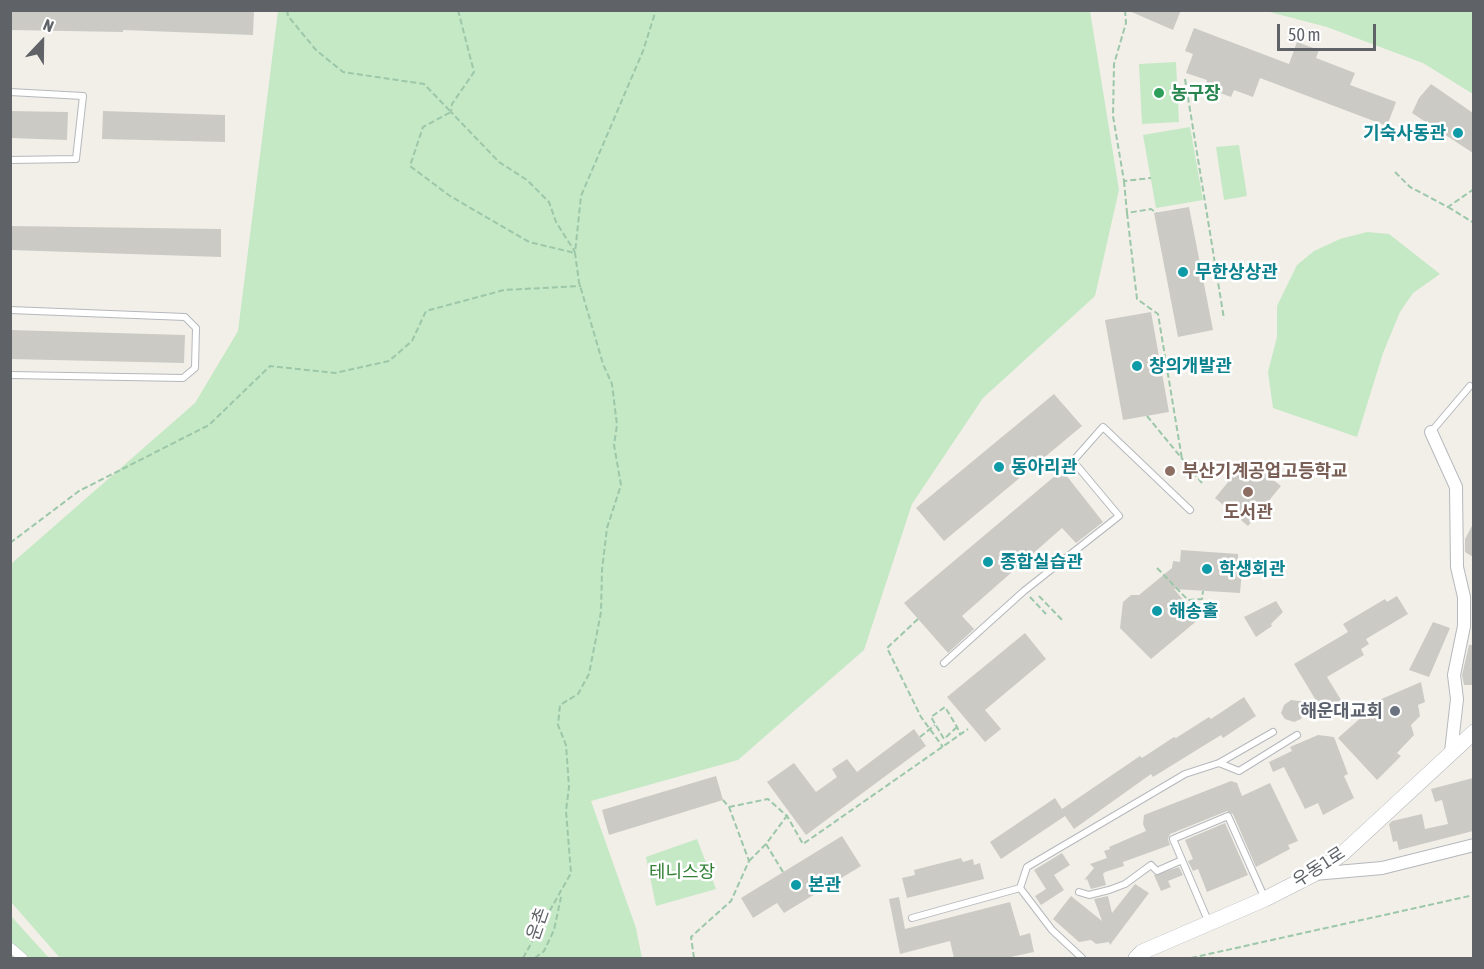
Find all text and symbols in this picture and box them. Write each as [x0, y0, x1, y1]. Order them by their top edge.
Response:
north arrow [12, 12, 72, 72]
scale bar [1280, 12, 1379, 50]
text: N [41, 15, 56, 35]
text: 50 m [1288, 24, 1320, 45]
place label: 농구장 [1171, 82, 1221, 104]
marker: 농구장 [1152, 86, 1166, 100]
place label: 기숙사동관 [1363, 122, 1446, 144]
marker: 기숙사동관 [1451, 126, 1465, 140]
place label: 무한상상관 [1195, 261, 1278, 283]
marker: 무한상상관 [1176, 265, 1190, 279]
place label: 창의개발관 [1149, 355, 1232, 377]
marker: 창의개발관 [1130, 359, 1144, 373]
place label: 동아리관 [1011, 456, 1077, 478]
marker: 동아리관 [992, 460, 1006, 474]
place label: 부산기계공업고등학교 [1182, 460, 1348, 482]
marker: 부산기계공업고등학교 [1163, 464, 1177, 478]
marker: 도서관 [1241, 485, 1255, 499]
place label: 도서관 [1223, 501, 1273, 523]
place label: 종합실습관 [1000, 551, 1083, 573]
marker: 종합실습관 [981, 555, 995, 569]
place label: 학생회관 [1219, 558, 1285, 580]
marker: 학생회관 [1200, 562, 1214, 576]
place label: 해송홀 [1169, 600, 1219, 622]
marker: 해송홀 [1150, 604, 1164, 618]
place label: 해운대교회 [1300, 700, 1383, 722]
marker: 해운대교회 [1388, 704, 1402, 718]
street label: 우동1로 [1289, 842, 1349, 892]
park label: 테니스장 [649, 861, 715, 883]
place label: 본관 [808, 874, 841, 896]
marker: 본관 [789, 878, 803, 892]
street label: 운촌 [522, 905, 554, 943]

